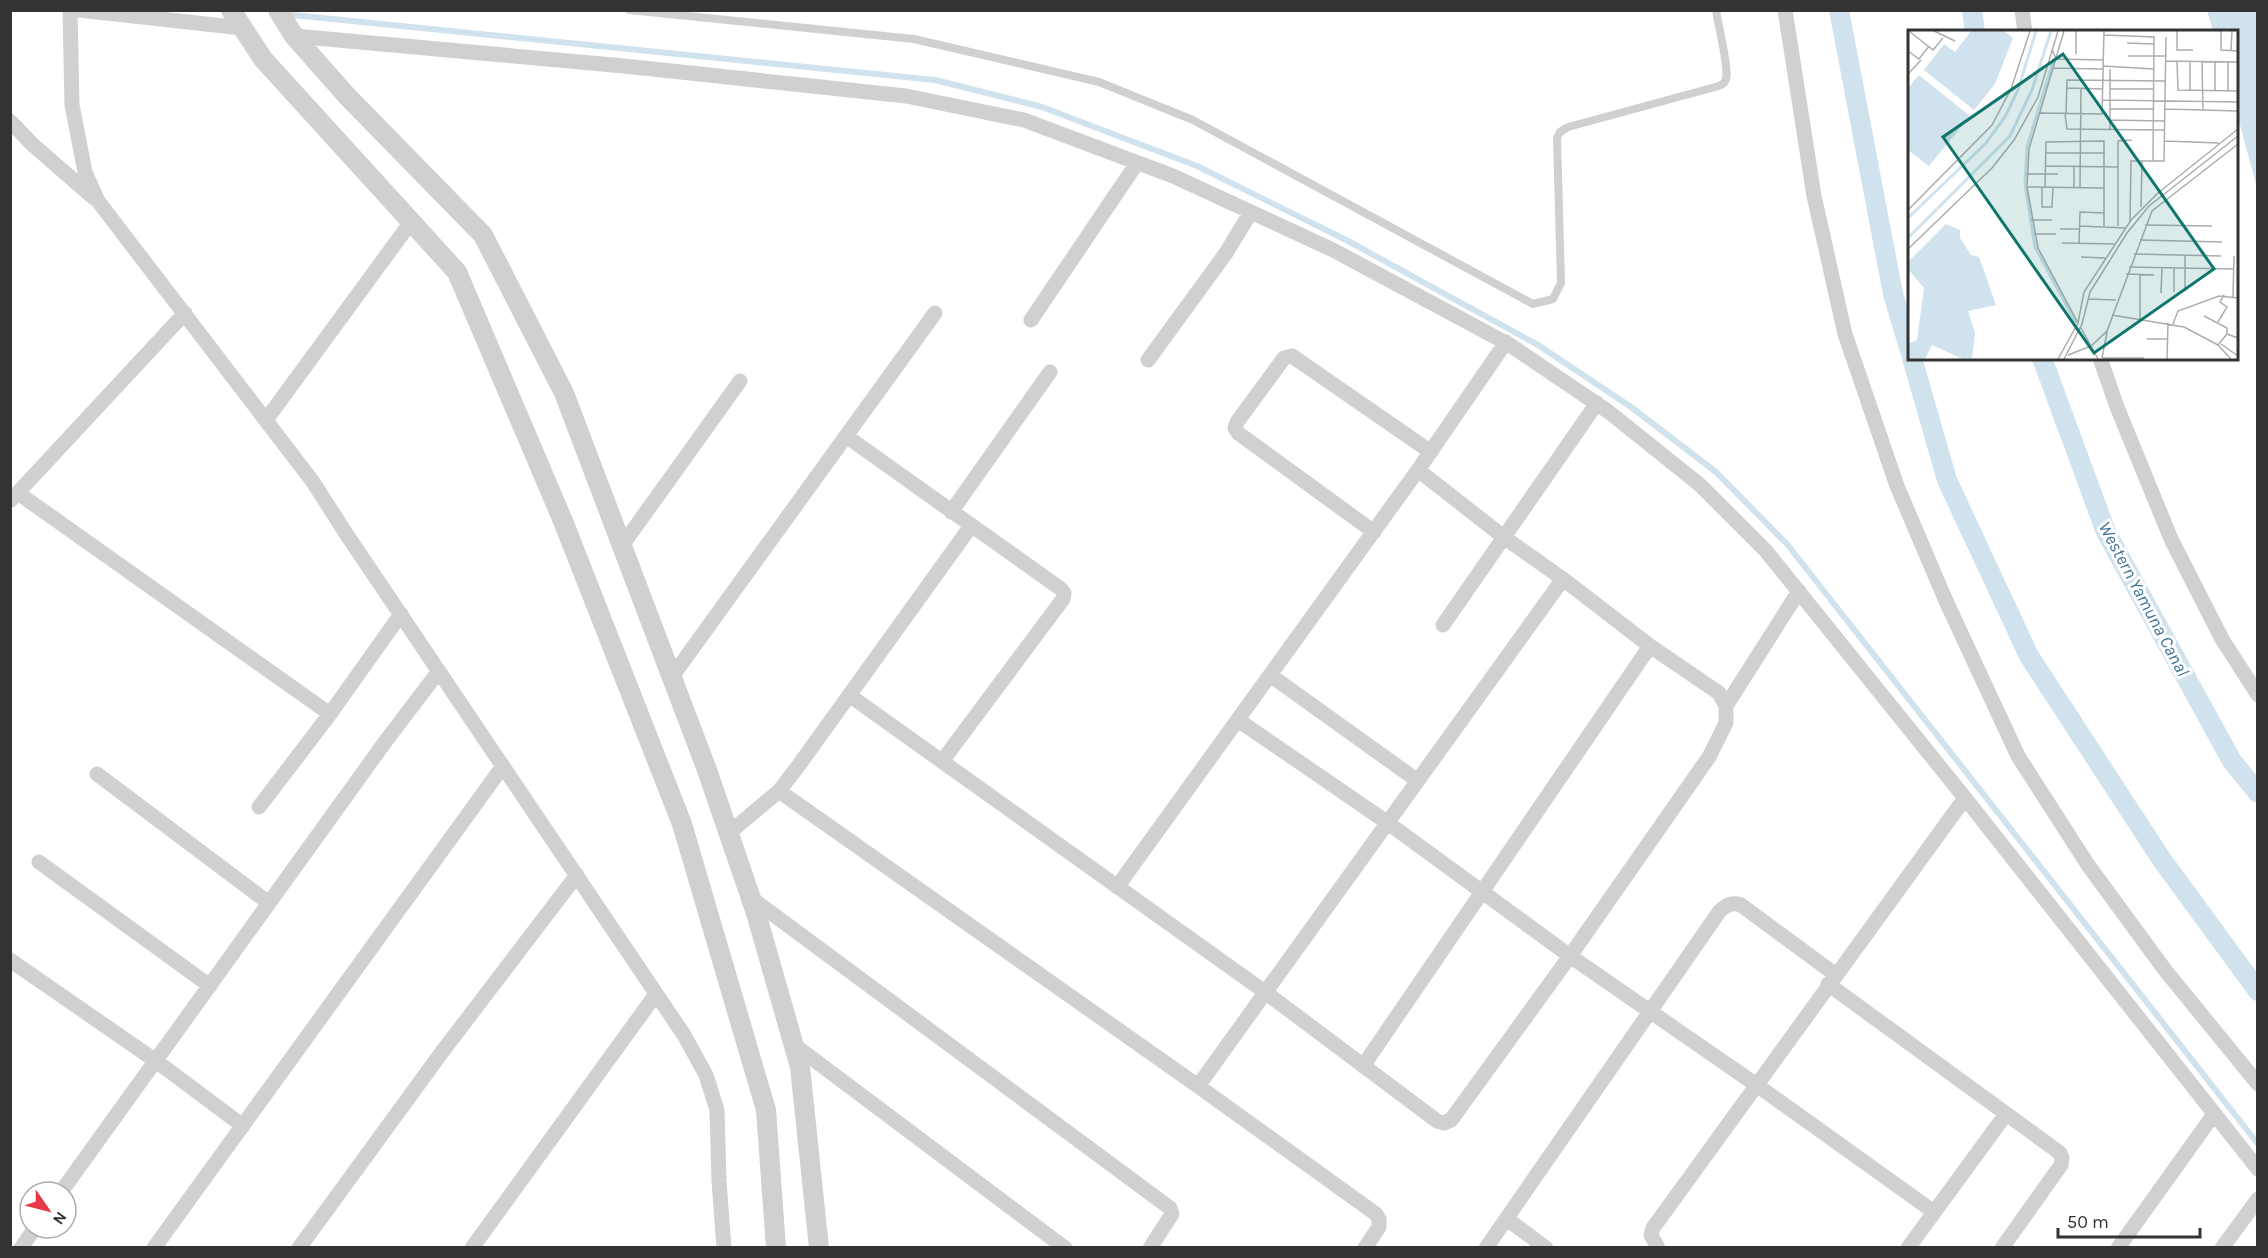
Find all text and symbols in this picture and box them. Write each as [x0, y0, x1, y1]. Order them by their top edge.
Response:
inset map [1908, 30, 2238, 360]
water label: Western Yamuna Canal [2094, 518, 2194, 681]
north arrow [18, 1180, 78, 1240]
scale bar [2058, 1201, 2200, 1239]
text: N [49, 1208, 71, 1228]
text: 50 m [2067, 1211, 2109, 1233]

